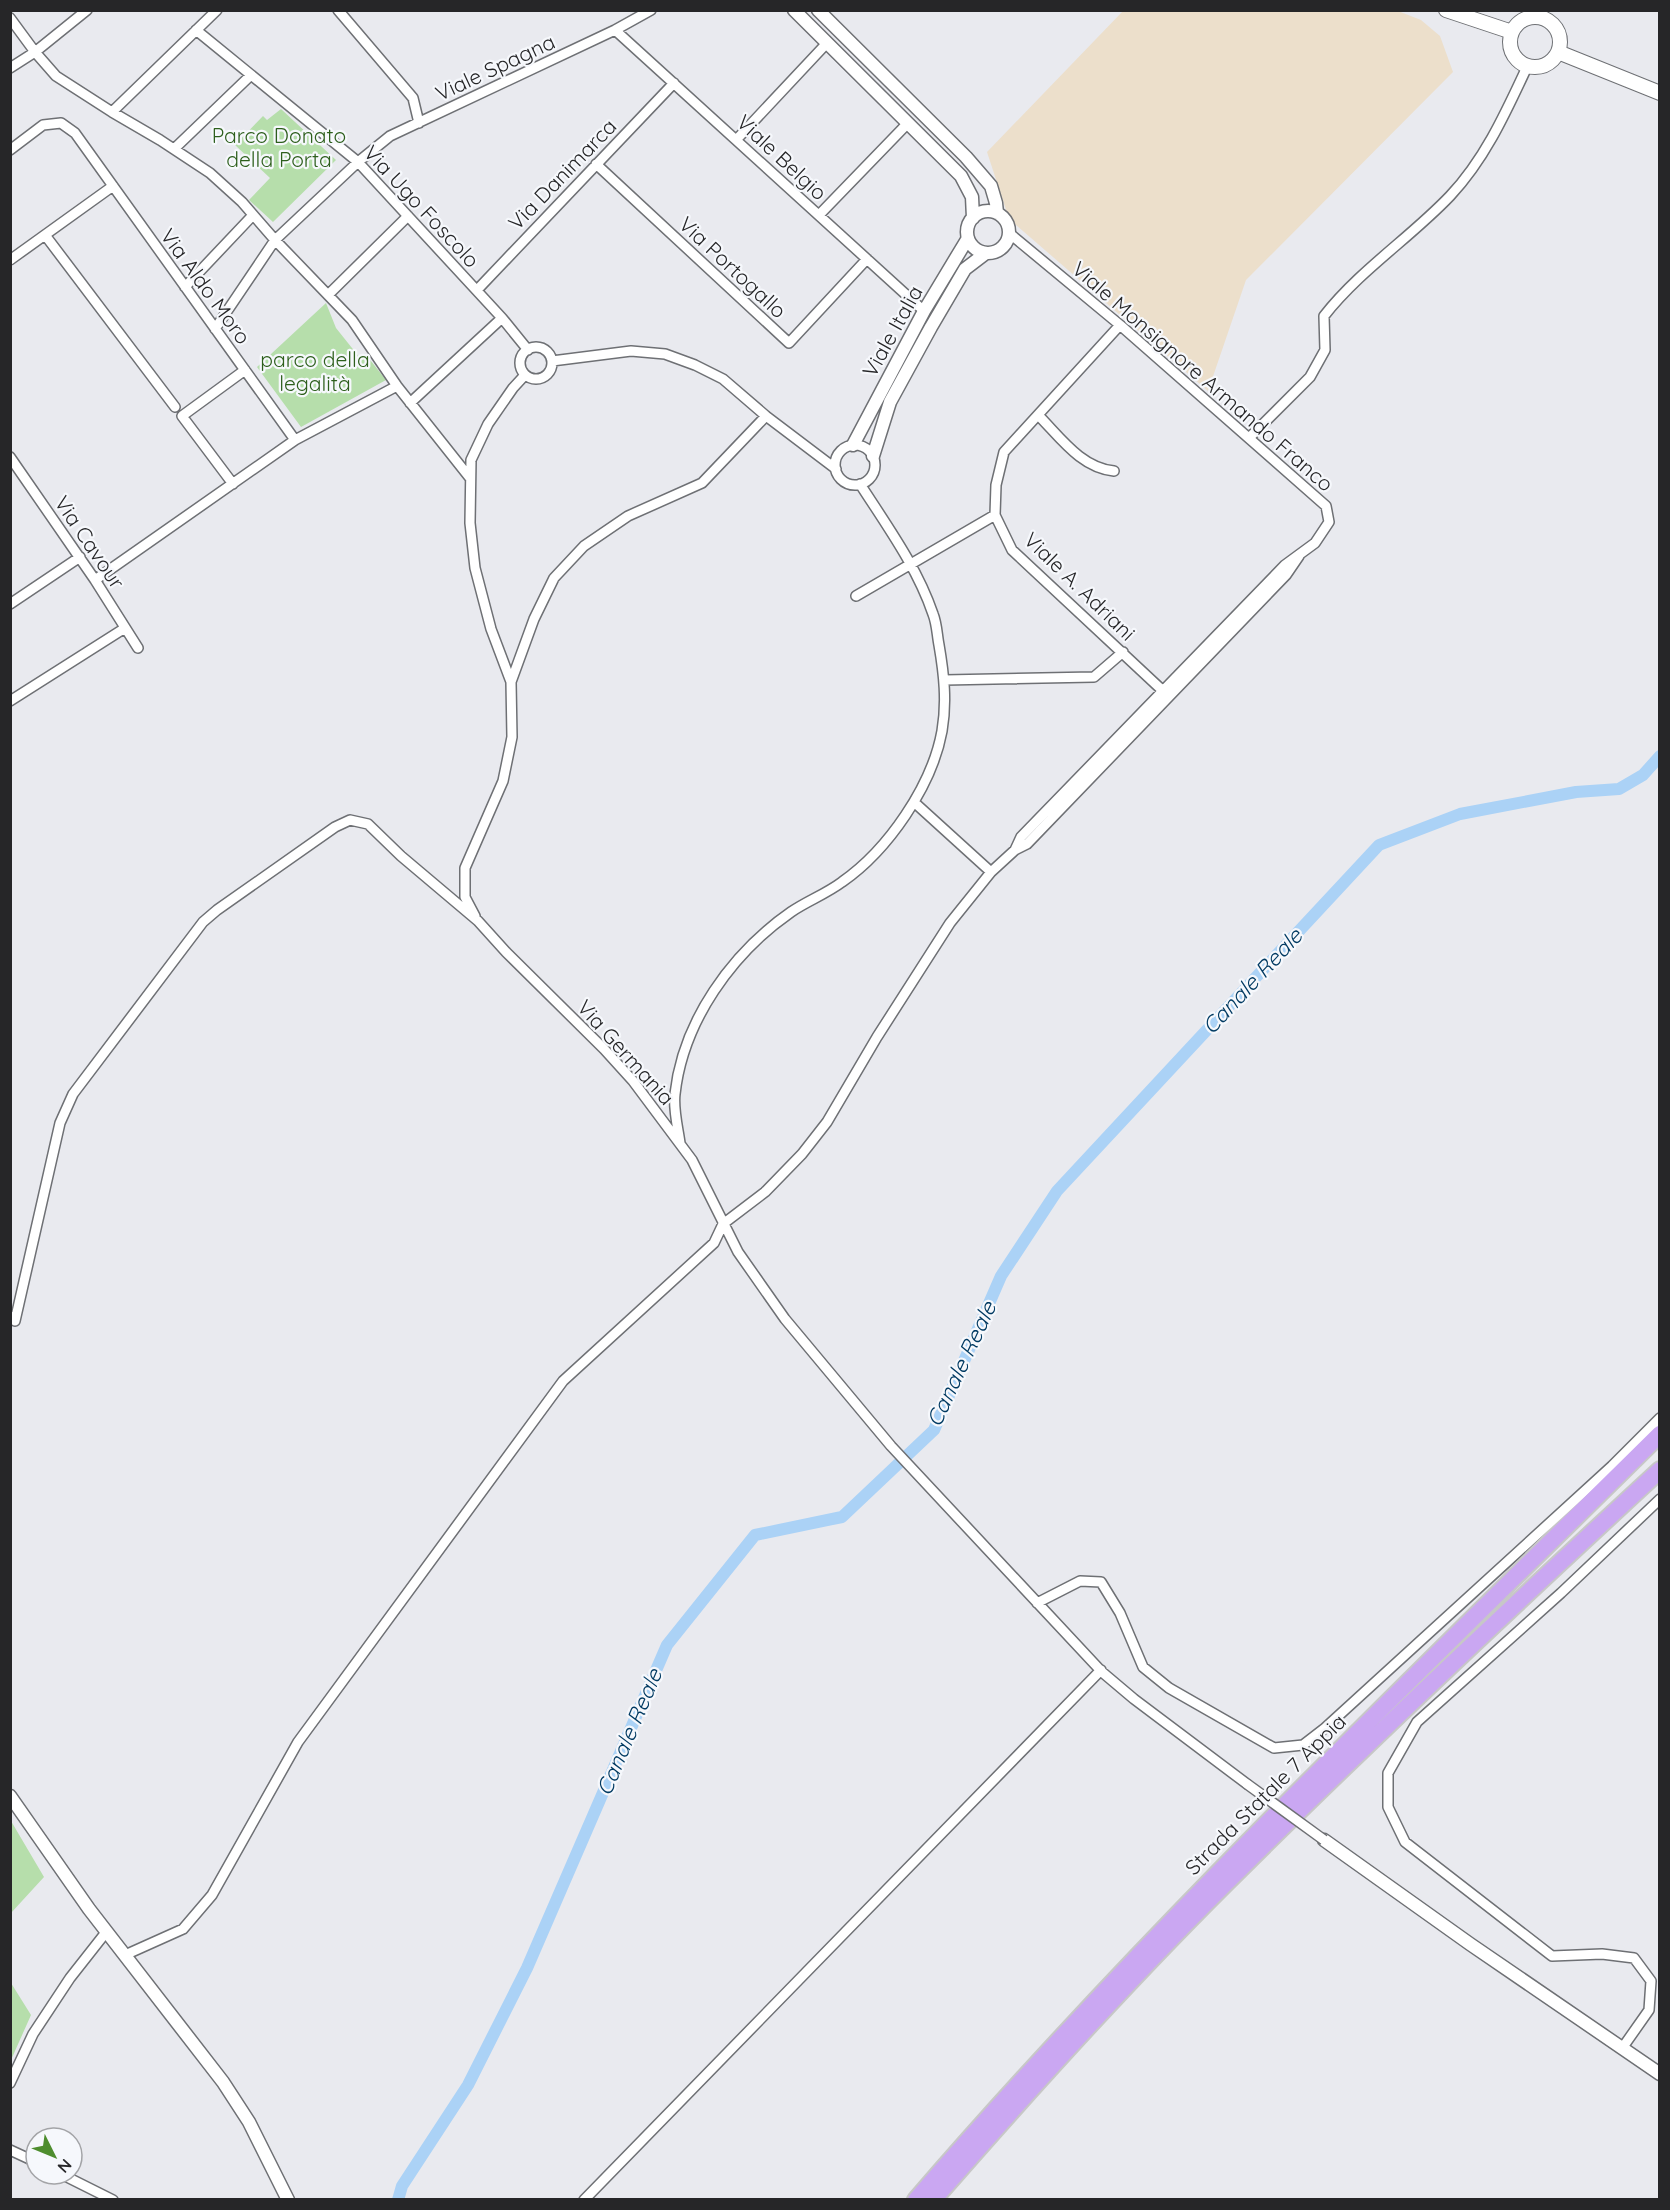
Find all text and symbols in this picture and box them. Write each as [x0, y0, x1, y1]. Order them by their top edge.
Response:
street label: Viale Spagna [431, 28, 559, 106]
street label: Viale Belgio [732, 109, 832, 205]
street label: Via Danimarca [502, 113, 622, 235]
park label: Parco Donato della Porta [212, 122, 346, 172]
street label: Via Ugo Foscolo [359, 139, 485, 273]
street label: Via Portogallo [674, 211, 792, 323]
street label: Via Aldo Moro [155, 223, 257, 349]
street label: Viale Monsignore Armando Franco [1067, 255, 1339, 497]
street label: Viale Italia [856, 281, 928, 381]
park label: parco della legalità [260, 346, 370, 396]
street label: Via Cavour [49, 490, 131, 594]
street label: Viale A. Adriani [1019, 526, 1141, 646]
water label: Canale Reale [1196, 921, 1309, 1040]
street label: Via Germania [572, 994, 680, 1110]
water label: Canale Reale [920, 1296, 1003, 1431]
water label: Canale Reale [590, 1663, 669, 1800]
street label: Strada Statale 7 Appia [1179, 1708, 1351, 1880]
north arrow [24, 2126, 84, 2186]
text: N [54, 2155, 76, 2177]

